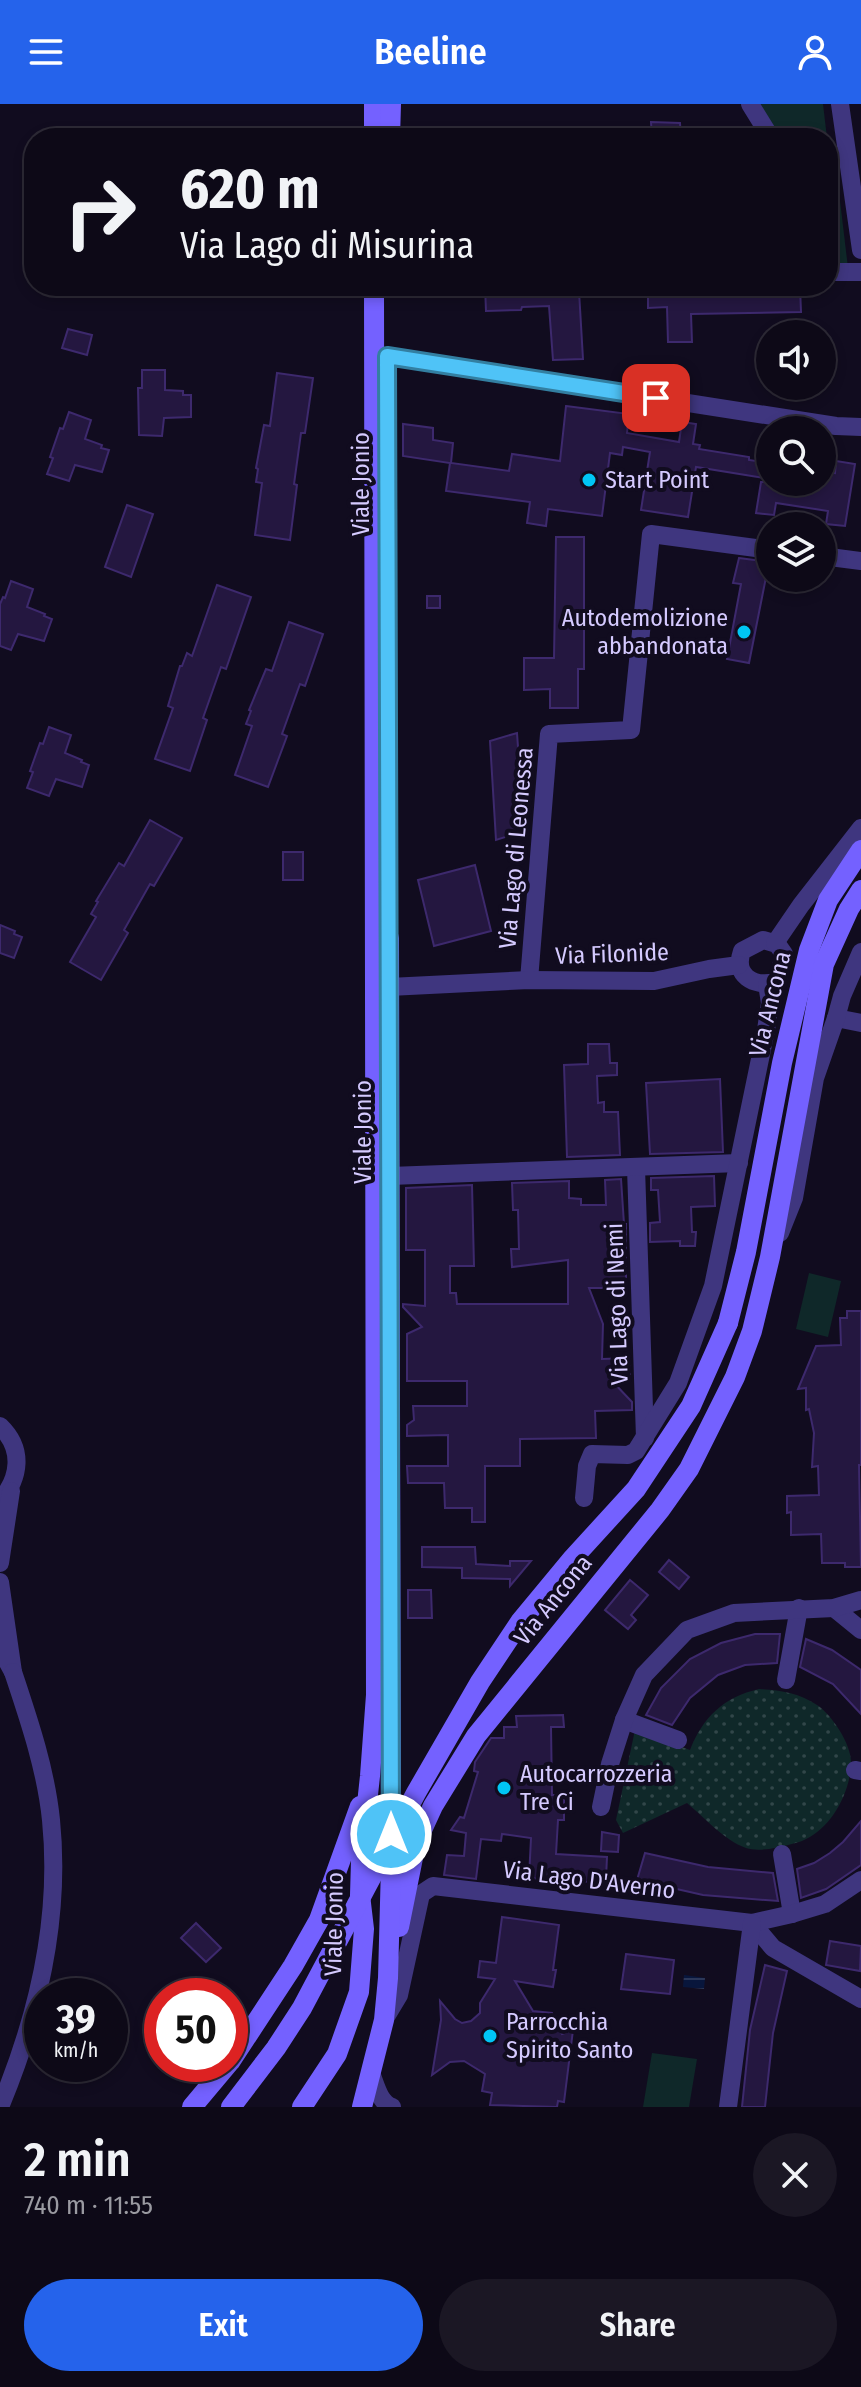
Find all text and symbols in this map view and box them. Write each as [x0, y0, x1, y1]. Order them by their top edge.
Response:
icon: menu [24, 30, 68, 74]
text: Beeline [374, 30, 487, 74]
icon: person [793, 30, 837, 74]
text: 620 m [180, 156, 320, 223]
icon: right [48, 160, 152, 264]
text: Via Lago di Misurina [180, 224, 474, 268]
map controls [756, 320, 836, 592]
button: sound [756, 320, 836, 400]
pin [622, 364, 690, 432]
icon: arrive [634, 376, 678, 420]
button: search [756, 416, 836, 496]
street label: Viale Jonio [347, 432, 375, 536]
place label: Start Point [605, 466, 709, 494]
marker: Start Point [580, 471, 598, 489]
button: layers [756, 512, 836, 592]
place label: Autodemolizione abbandonata [562, 604, 728, 660]
marker: Autodemolizione abbandonata [735, 623, 753, 641]
street label: Via Lago di Leonessa [493, 746, 539, 950]
street label: Via Filonide [555, 938, 669, 970]
street label: Via Ancona [743, 948, 797, 1060]
street label: Viale Jonio [349, 1080, 377, 1184]
street label: Via Lago di Nemi [600, 1222, 634, 1386]
street label: Via Ancona [508, 1549, 598, 1651]
place label: Autocarrozzeria Tre Ci [520, 1760, 672, 1816]
marker: Autocarrozzeria Tre Ci [495, 1779, 513, 1797]
position arrow [349, 1792, 433, 1876]
street label: Via Lago D'Averno [501, 1856, 677, 1904]
street label: Viale Jonio [319, 1872, 349, 1976]
speed limit sign: 50 [144, 1978, 248, 2082]
text: 39 [56, 1996, 96, 2044]
place label: Parrocchia Spirito Santo [506, 2008, 633, 2064]
marker: Parrocchia Spirito Santo [481, 2027, 499, 2045]
text: km/h [54, 2038, 98, 2062]
text: 2 min [24, 2131, 131, 2189]
button: close [753, 2133, 837, 2217]
text: 740 m · 11:55 [24, 2190, 153, 2221]
button: Exit [24, 2279, 423, 2371]
button: Share [439, 2279, 837, 2371]

